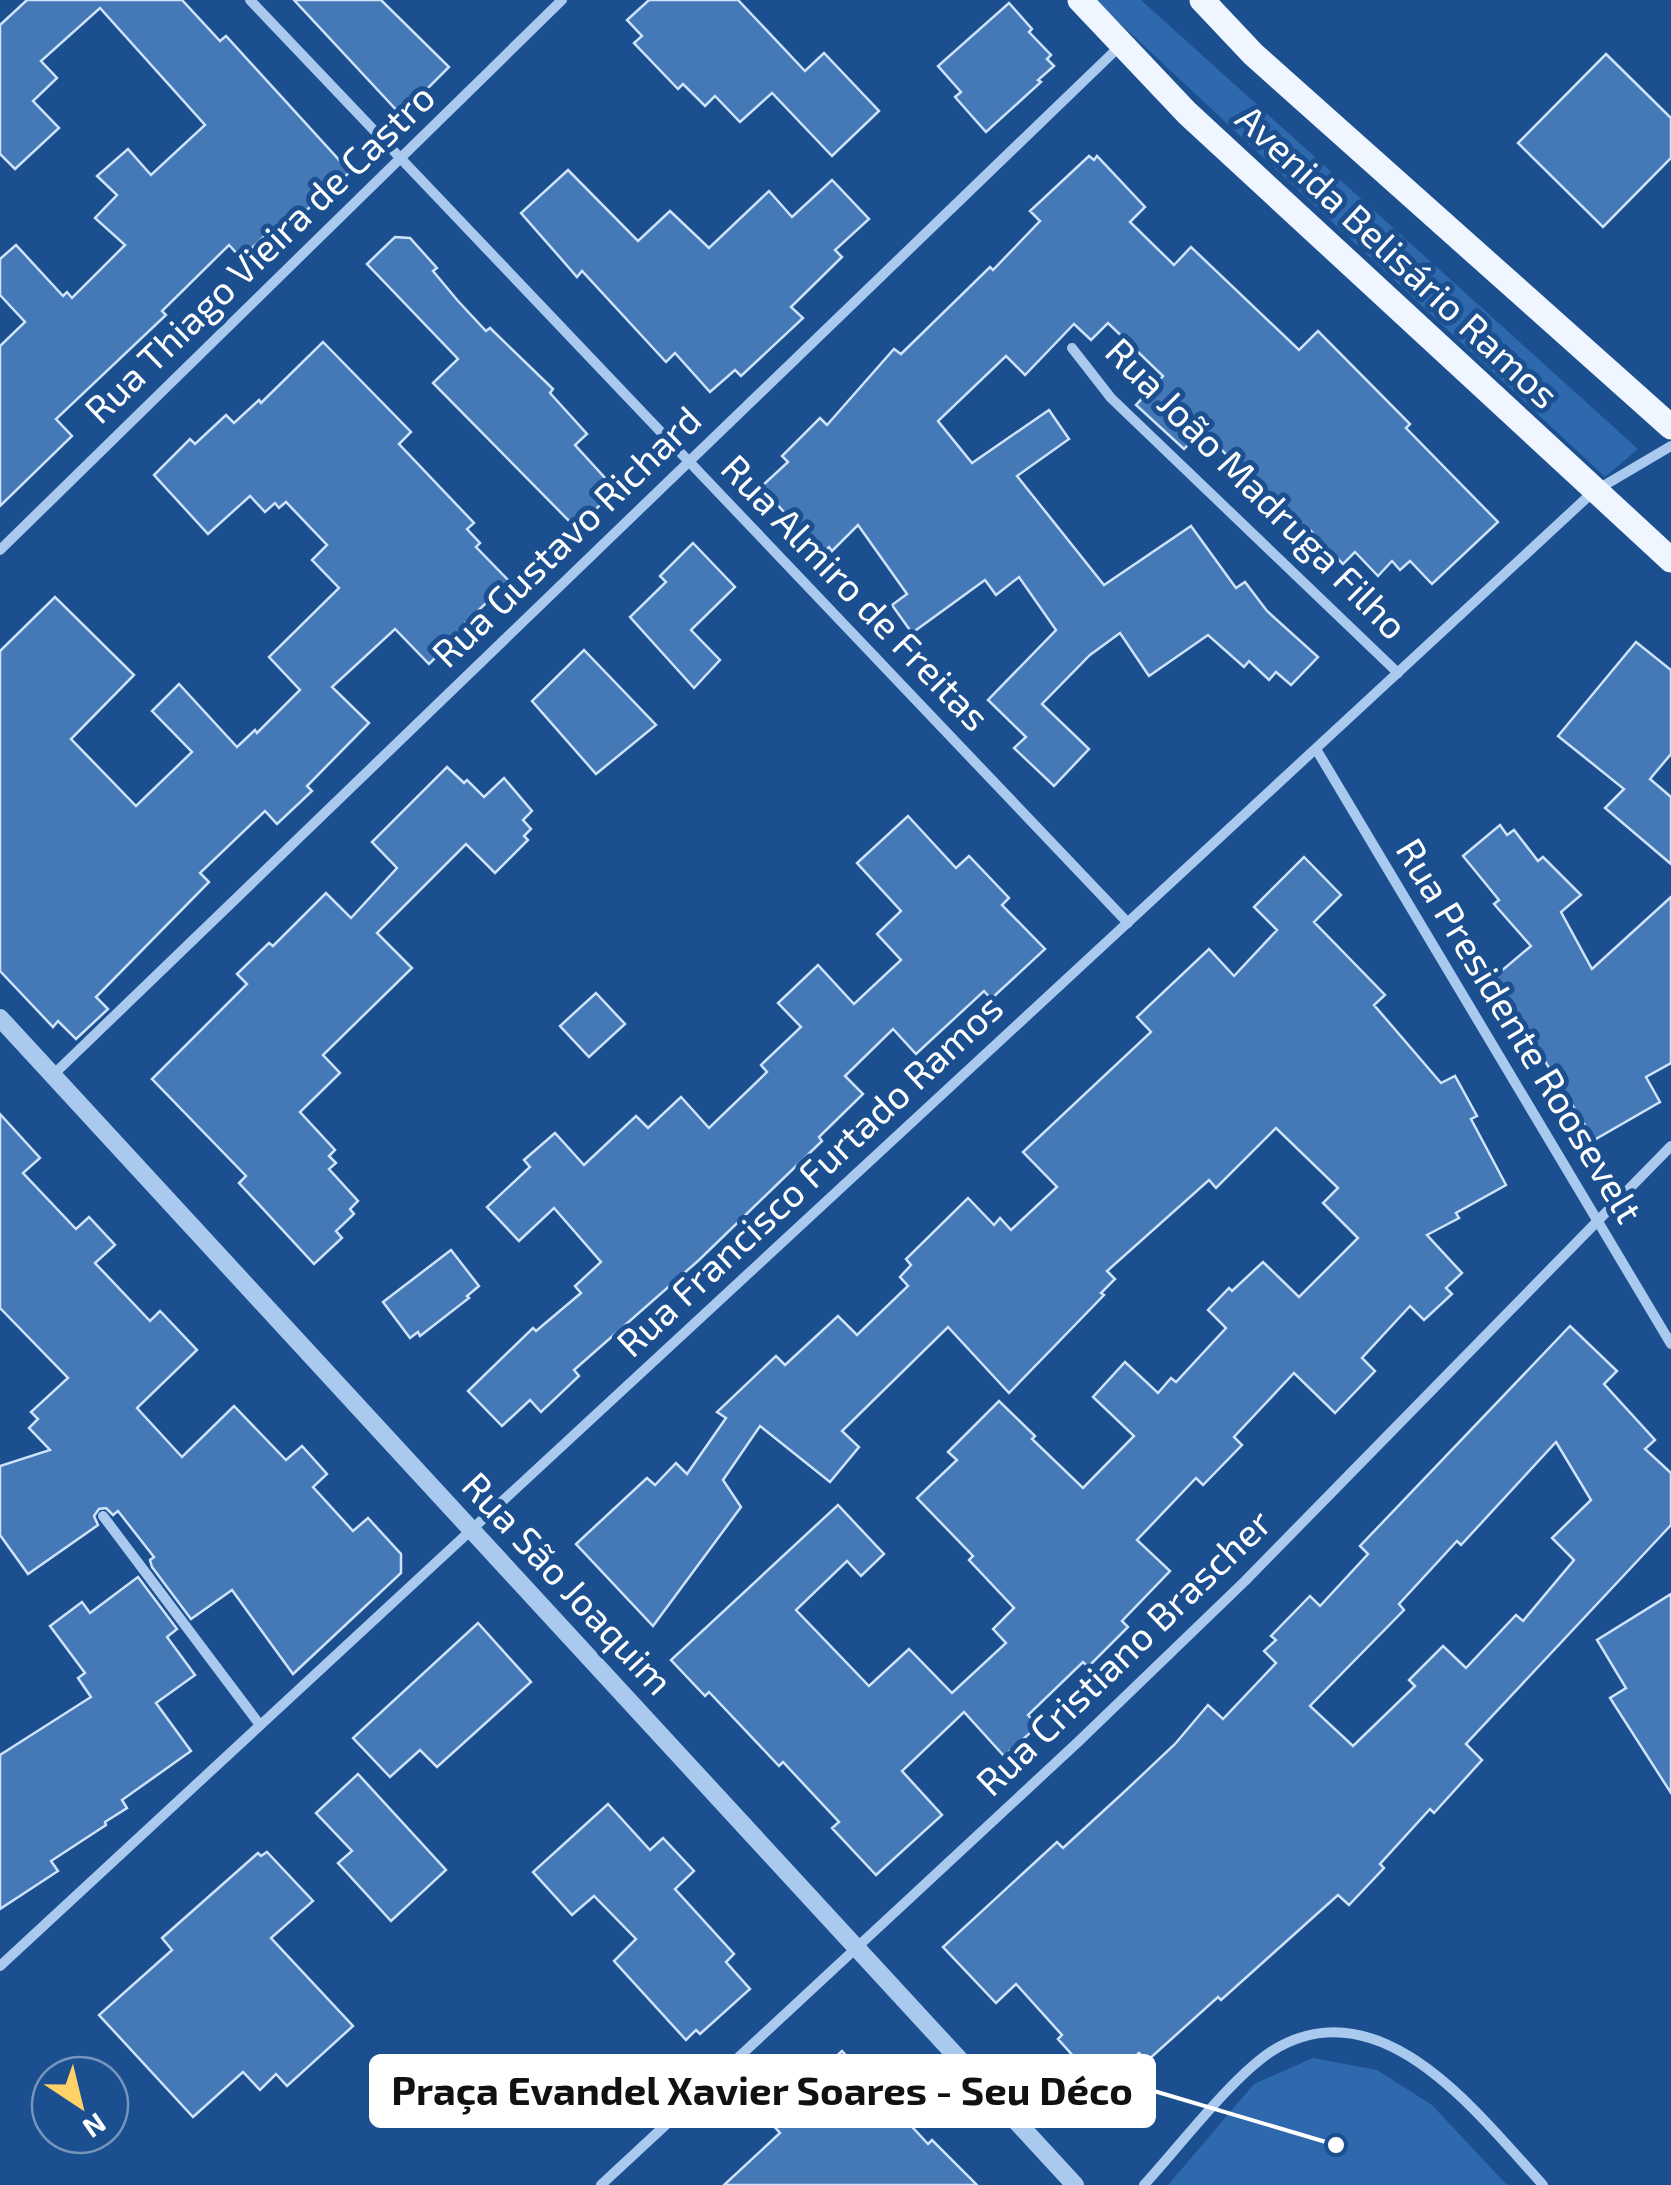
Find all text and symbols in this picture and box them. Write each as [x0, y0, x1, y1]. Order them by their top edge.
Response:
street label: Rua Thiago Vieira de Castro [74, 73, 443, 432]
street label: Avenida Belisário Ramos [1228, 94, 1569, 417]
street label: Rua João Madruga Filho [1097, 327, 1418, 648]
street label: Rua Gustavo Richard [422, 395, 710, 676]
street label: Rua Almiro de Freitas [713, 444, 1000, 739]
street label: Rua Presidente Roosevelt [1388, 829, 1654, 1231]
street label: Rua Francisco Furtado Ramos [606, 984, 1011, 1365]
street label: Rua São Joaquim [454, 1462, 683, 1703]
street label: Rua Cristiano Brascher [966, 1499, 1280, 1804]
north arrow [30, 2055, 130, 2155]
callout: Praça Evandel Xavier Soares - Seu Déco [371, 2056, 1154, 2126]
text: Praça Evandel Xavier Soares - Seu Déco [391, 2065, 1133, 2115]
text: N [77, 2107, 113, 2146]

